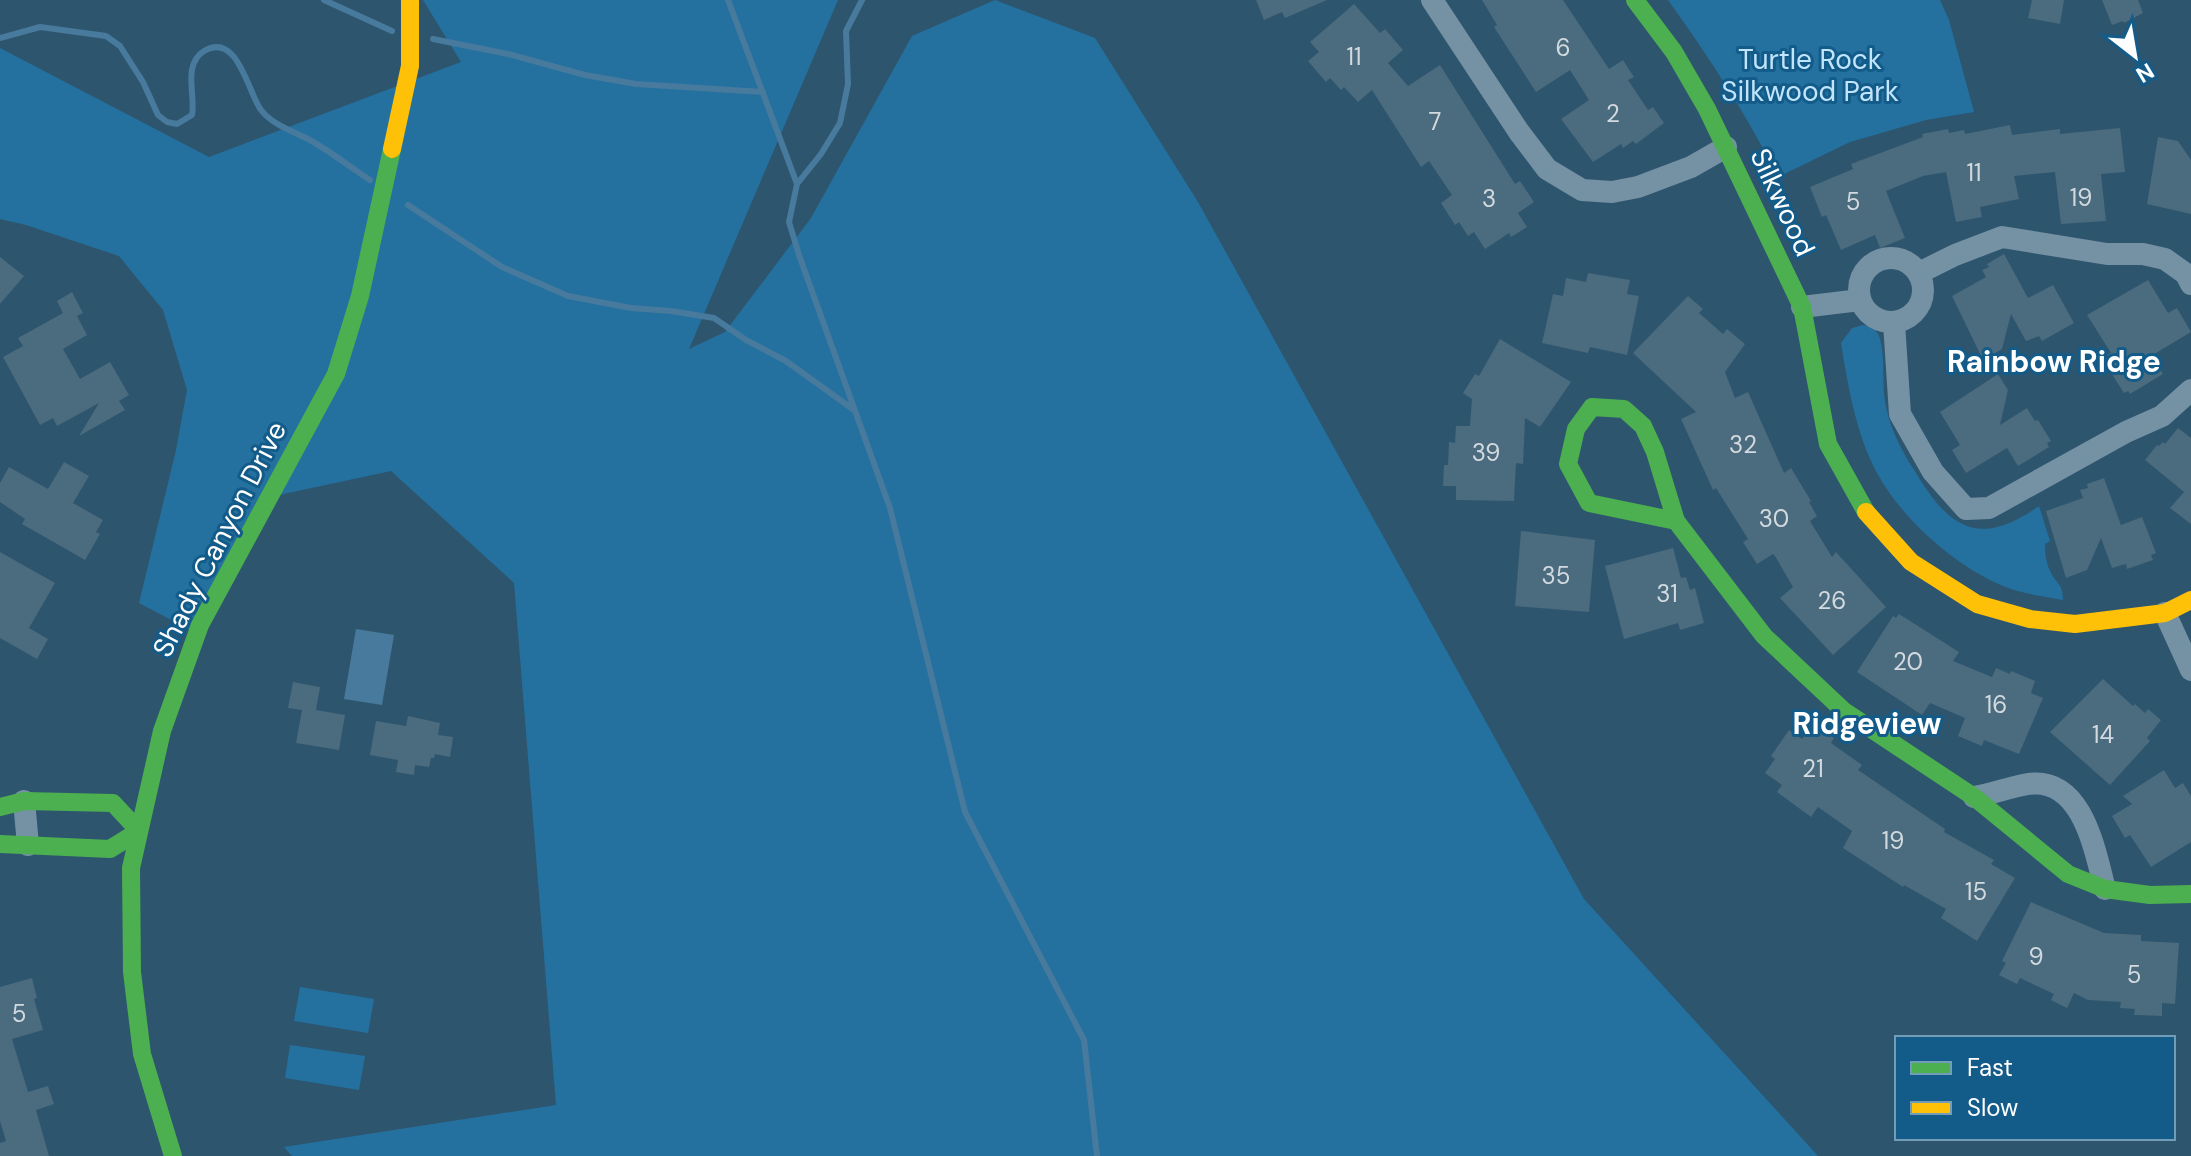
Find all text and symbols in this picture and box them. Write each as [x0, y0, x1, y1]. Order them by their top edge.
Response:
north arrow [2095, 16, 2175, 96]
house number: 6 [1555, 32, 1571, 63]
house number: 11 [1347, 41, 1361, 72]
park label: Turtle Rock Silkwood Park [1721, 41, 1899, 110]
text: N [2131, 56, 2159, 89]
house number: 2 [1606, 98, 1620, 129]
house number: 7 [1429, 106, 1441, 137]
street label: Silkwood [1741, 142, 1824, 262]
house number: 11 [1967, 157, 1981, 188]
house number: 19 [2070, 182, 2092, 213]
house number: 3 [1482, 183, 1496, 214]
house number: 5 [1846, 186, 1860, 217]
district label: Rainbow Ridge [1947, 342, 2161, 381]
street label: Shady Canyon Drive [144, 415, 295, 663]
house number: 32 [1729, 429, 1757, 460]
house number: 39 [1472, 437, 1500, 468]
house number: 30 [1759, 503, 1789, 534]
house number: 35 [1542, 560, 1570, 591]
house number: 31 [1656, 578, 1678, 609]
house number: 26 [1818, 585, 1846, 616]
house number: 20 [1893, 646, 1923, 677]
house number: 16 [1985, 689, 2007, 720]
district label: Ridgeview [1793, 704, 1942, 743]
house number: 14 [2092, 719, 2114, 750]
house number: 21 [1802, 753, 1824, 784]
house number: 19 [1882, 825, 1904, 856]
house number: 15 [1965, 876, 1987, 907]
house number: 9 [2028, 941, 2044, 972]
house number: 5 [2127, 959, 2141, 990]
house number: 5 [12, 998, 26, 1029]
legend [1895, 1036, 2175, 1140]
text: Fast [1967, 1052, 2013, 1083]
text: Slow [1967, 1092, 2018, 1123]

